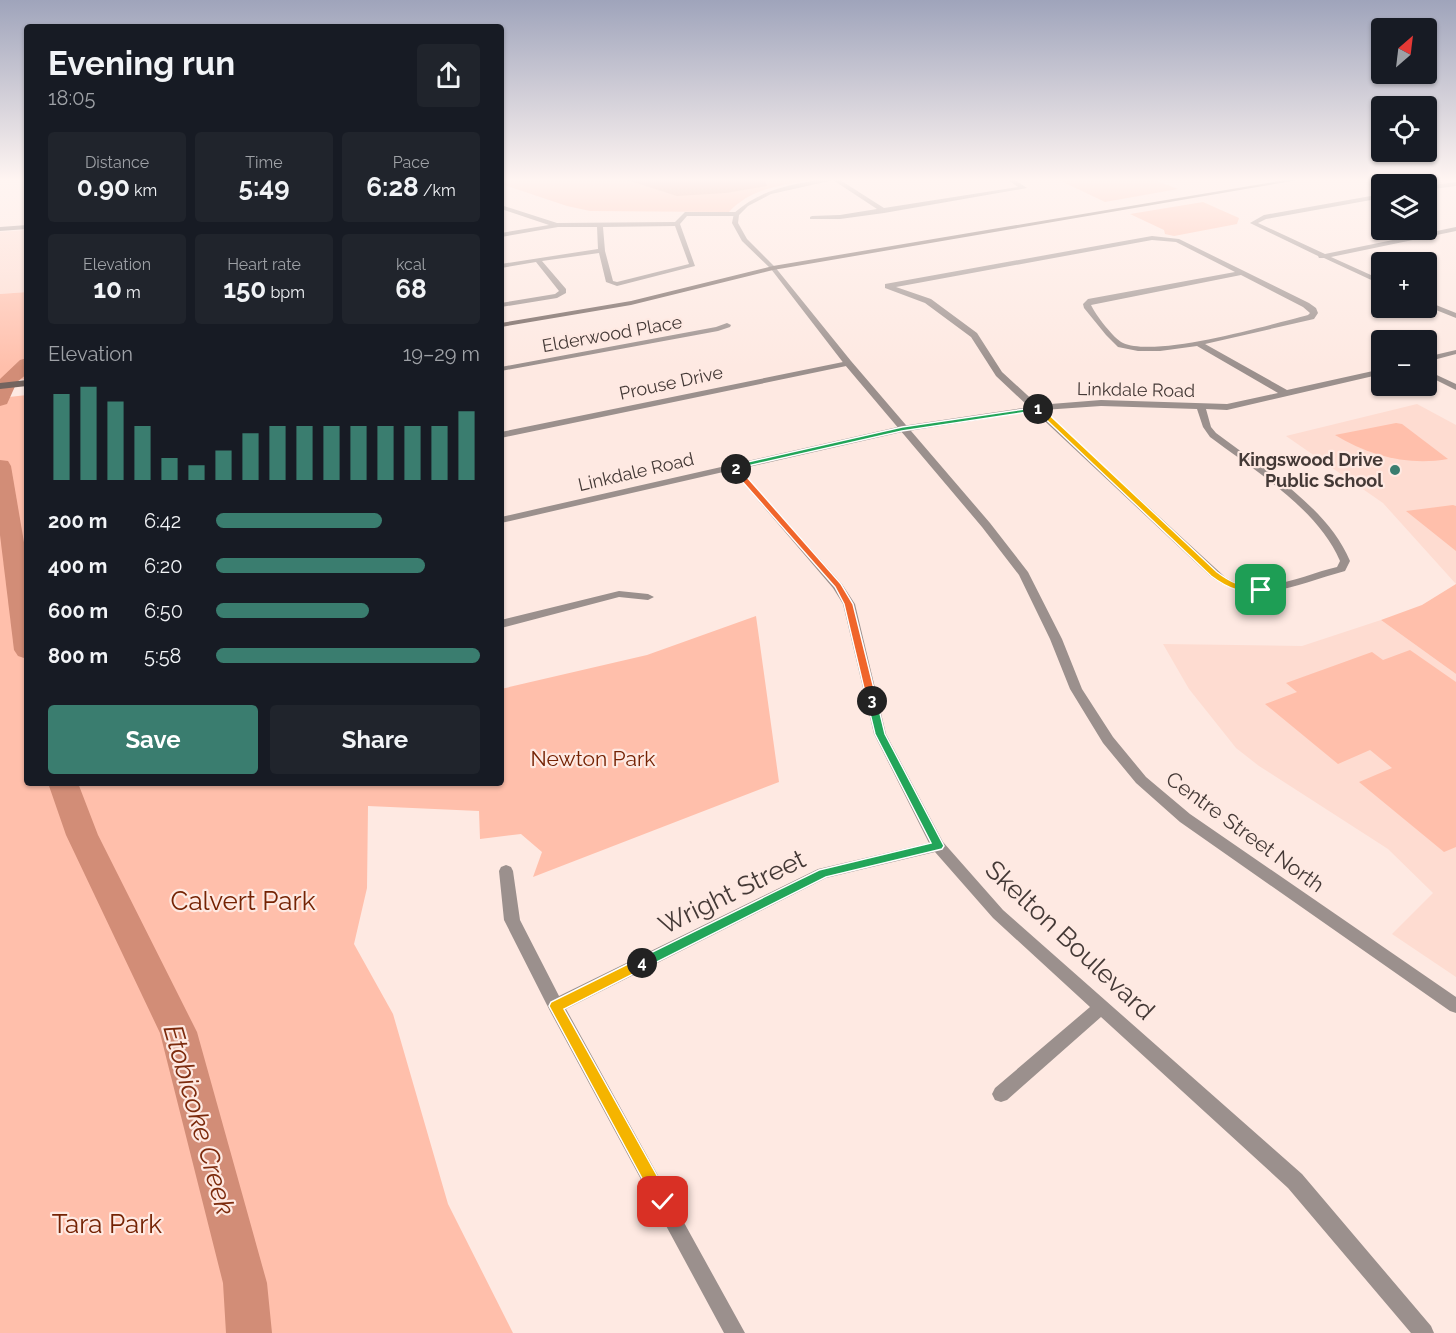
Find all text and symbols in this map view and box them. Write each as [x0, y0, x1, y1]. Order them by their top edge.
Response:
north arrow [1371, 18, 1437, 84]
map controls [1371, 18, 1437, 396]
text: Evening run [48, 44, 235, 83]
button: share [417, 44, 480, 107]
text: 18:05 [48, 86, 95, 110]
button: locate [1371, 96, 1437, 162]
text: Distance [85, 153, 149, 172]
text: Time [245, 153, 283, 172]
text: Pace [393, 153, 429, 172]
text: 0.90 [77, 172, 130, 202]
text: 5:49 [239, 172, 290, 202]
text: 6:28 [366, 172, 419, 202]
button: layers [1371, 174, 1437, 240]
text: km [130, 181, 157, 200]
text: /km [419, 181, 456, 200]
button: + [1371, 252, 1437, 318]
text: Elevation [83, 255, 151, 274]
text: Heart rate [227, 255, 301, 274]
text: kcal [396, 255, 426, 274]
text: 10 [93, 274, 122, 304]
text: 150 [223, 274, 266, 304]
text: 68 [395, 274, 427, 304]
text: m [122, 283, 141, 302]
text: bpm [266, 283, 305, 302]
street label: Elderwood Place [540, 311, 684, 356]
button: − [1371, 330, 1437, 396]
text: Elevation [48, 342, 133, 366]
text: 19–29 m [403, 342, 480, 366]
street label: Prouse Drive [617, 361, 725, 404]
street label: Linkdale Road [1077, 378, 1195, 401]
pin: 1 [1023, 394, 1053, 424]
text: 1 [1034, 399, 1042, 418]
street label: Linkdale Road [576, 448, 696, 495]
place label: Kingswood Drive Public School [1238, 449, 1383, 491]
pin: 2 [721, 454, 751, 484]
text: 2 [731, 459, 741, 478]
marker: Kingswood Drive Public School [1388, 463, 1402, 477]
text: 200 m [48, 509, 107, 533]
text: 6:42 [144, 509, 181, 533]
text: 400 m [48, 554, 107, 578]
text: 6:20 [144, 554, 182, 578]
pin [1235, 564, 1286, 615]
icon: arrive [1244, 573, 1277, 606]
text: 600 m [48, 599, 108, 623]
text: 6:50 [144, 599, 183, 623]
text: 800 m [48, 644, 108, 668]
text: 5:58 [144, 644, 181, 668]
pin: 3 [857, 686, 887, 716]
text: 3 [868, 691, 876, 710]
button: Save [48, 705, 258, 774]
button: Share [270, 705, 480, 774]
park label: Newton Park [531, 746, 655, 771]
street label: Centre Street North [1161, 766, 1329, 897]
street label: Wright Street [654, 843, 810, 940]
street label: Skelton Boulevard [979, 854, 1161, 1026]
park label: Calvert Park [171, 886, 316, 916]
pin: 4 [627, 948, 657, 978]
text: 4 [637, 953, 647, 972]
water label: Etobicoke Creek [158, 1021, 241, 1219]
pin [637, 1176, 688, 1227]
icon: check [646, 1185, 679, 1218]
park label: Tara Park [52, 1209, 162, 1239]

